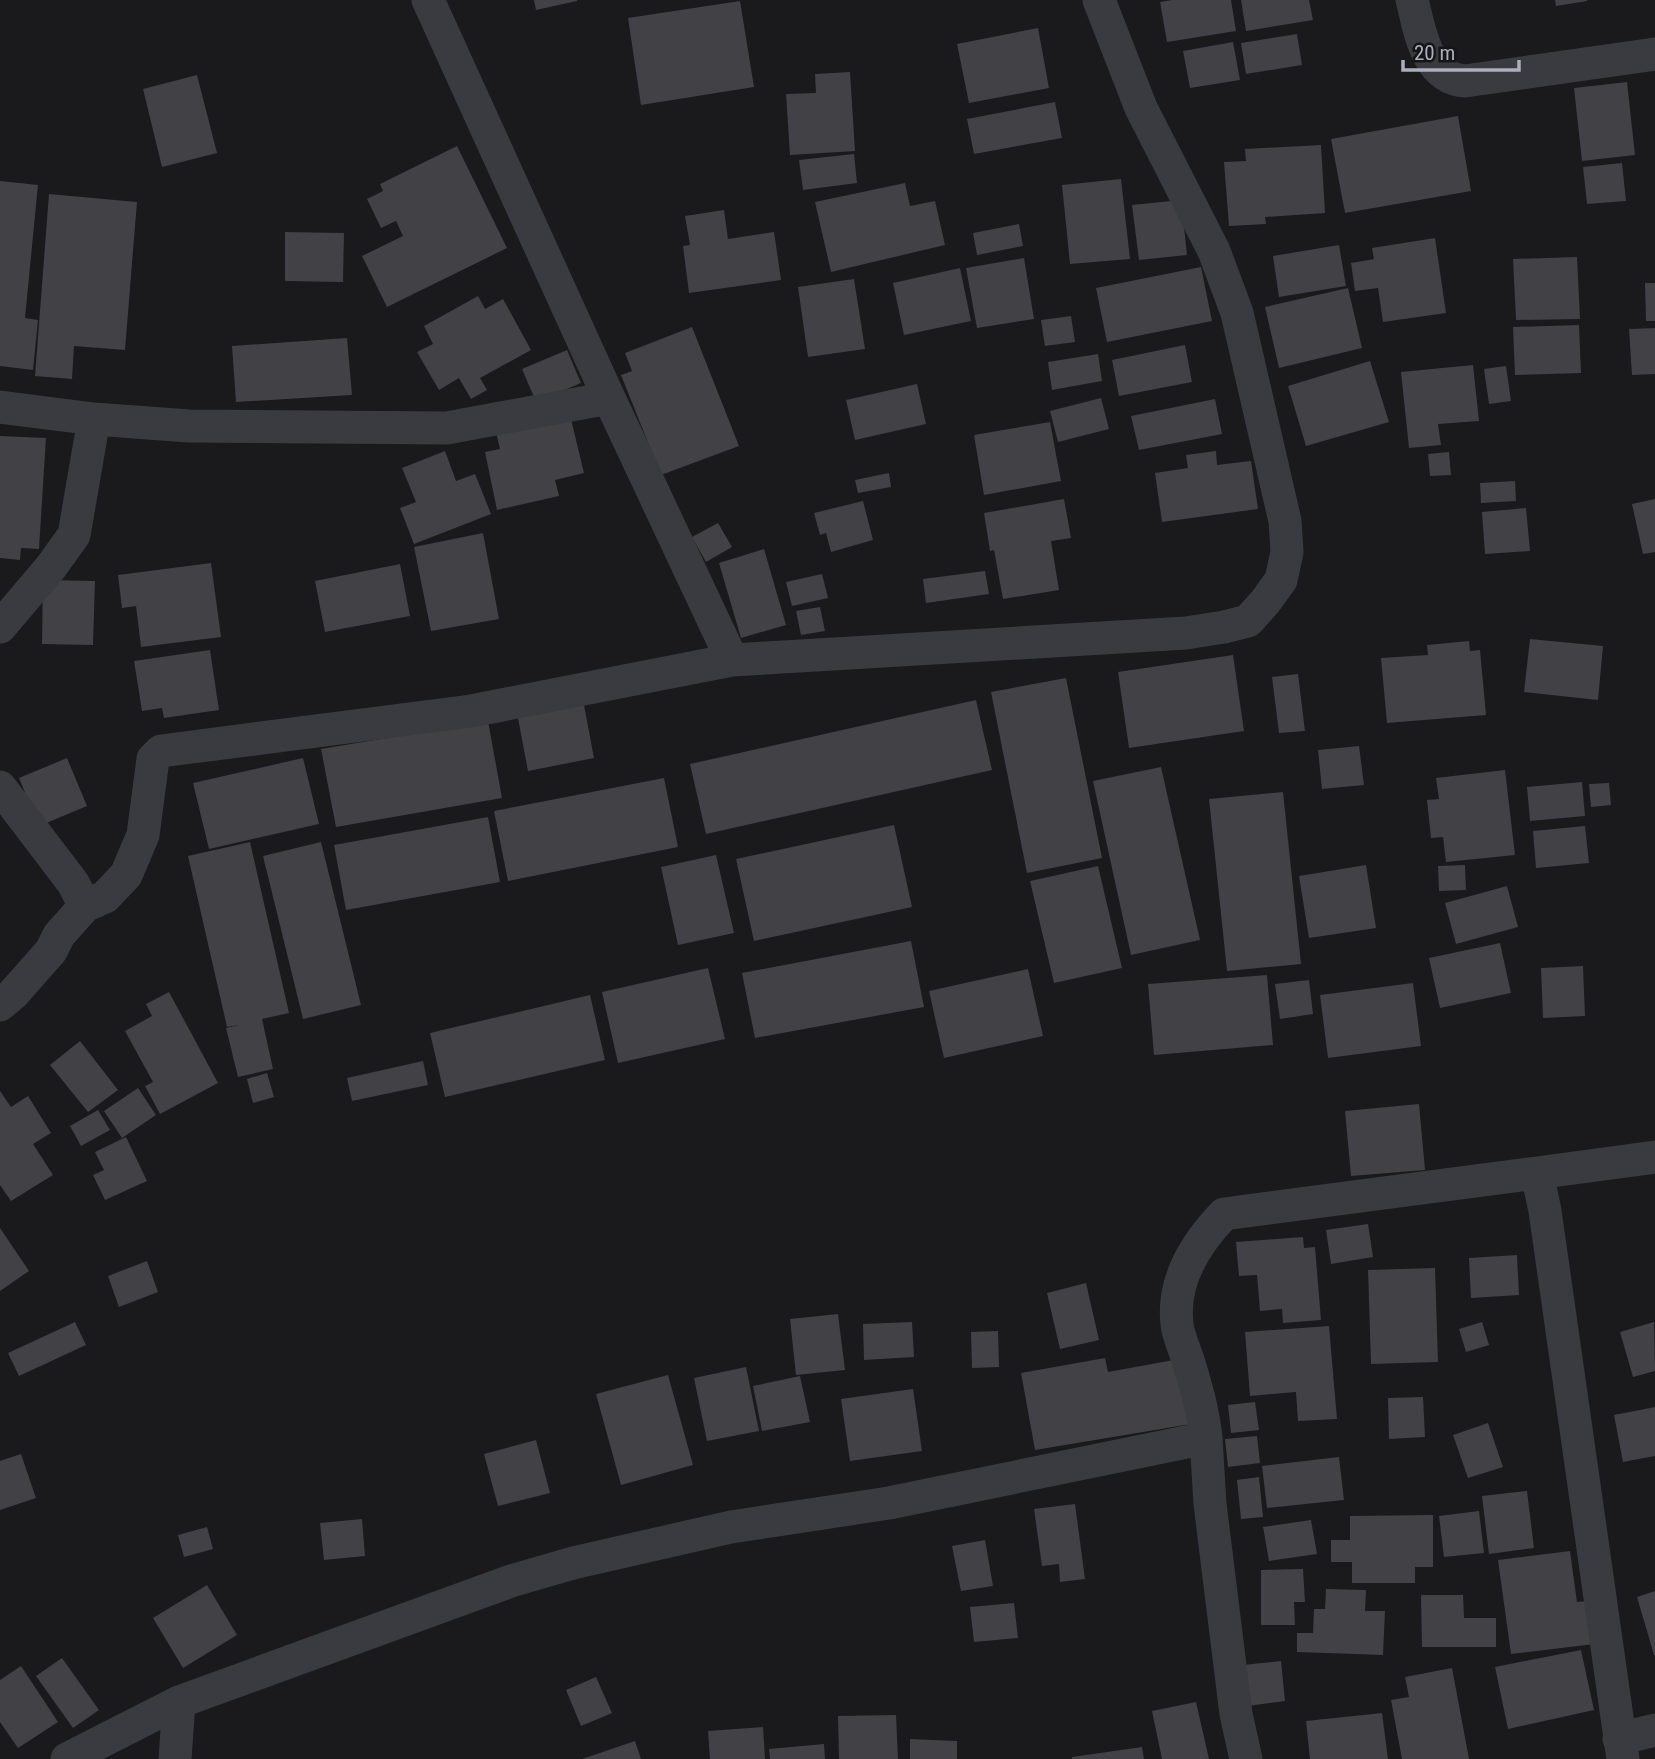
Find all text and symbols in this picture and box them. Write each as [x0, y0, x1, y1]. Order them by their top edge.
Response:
scale bar [1403, 28, 1518, 72]
text: 20 m [1414, 41, 1455, 65]

